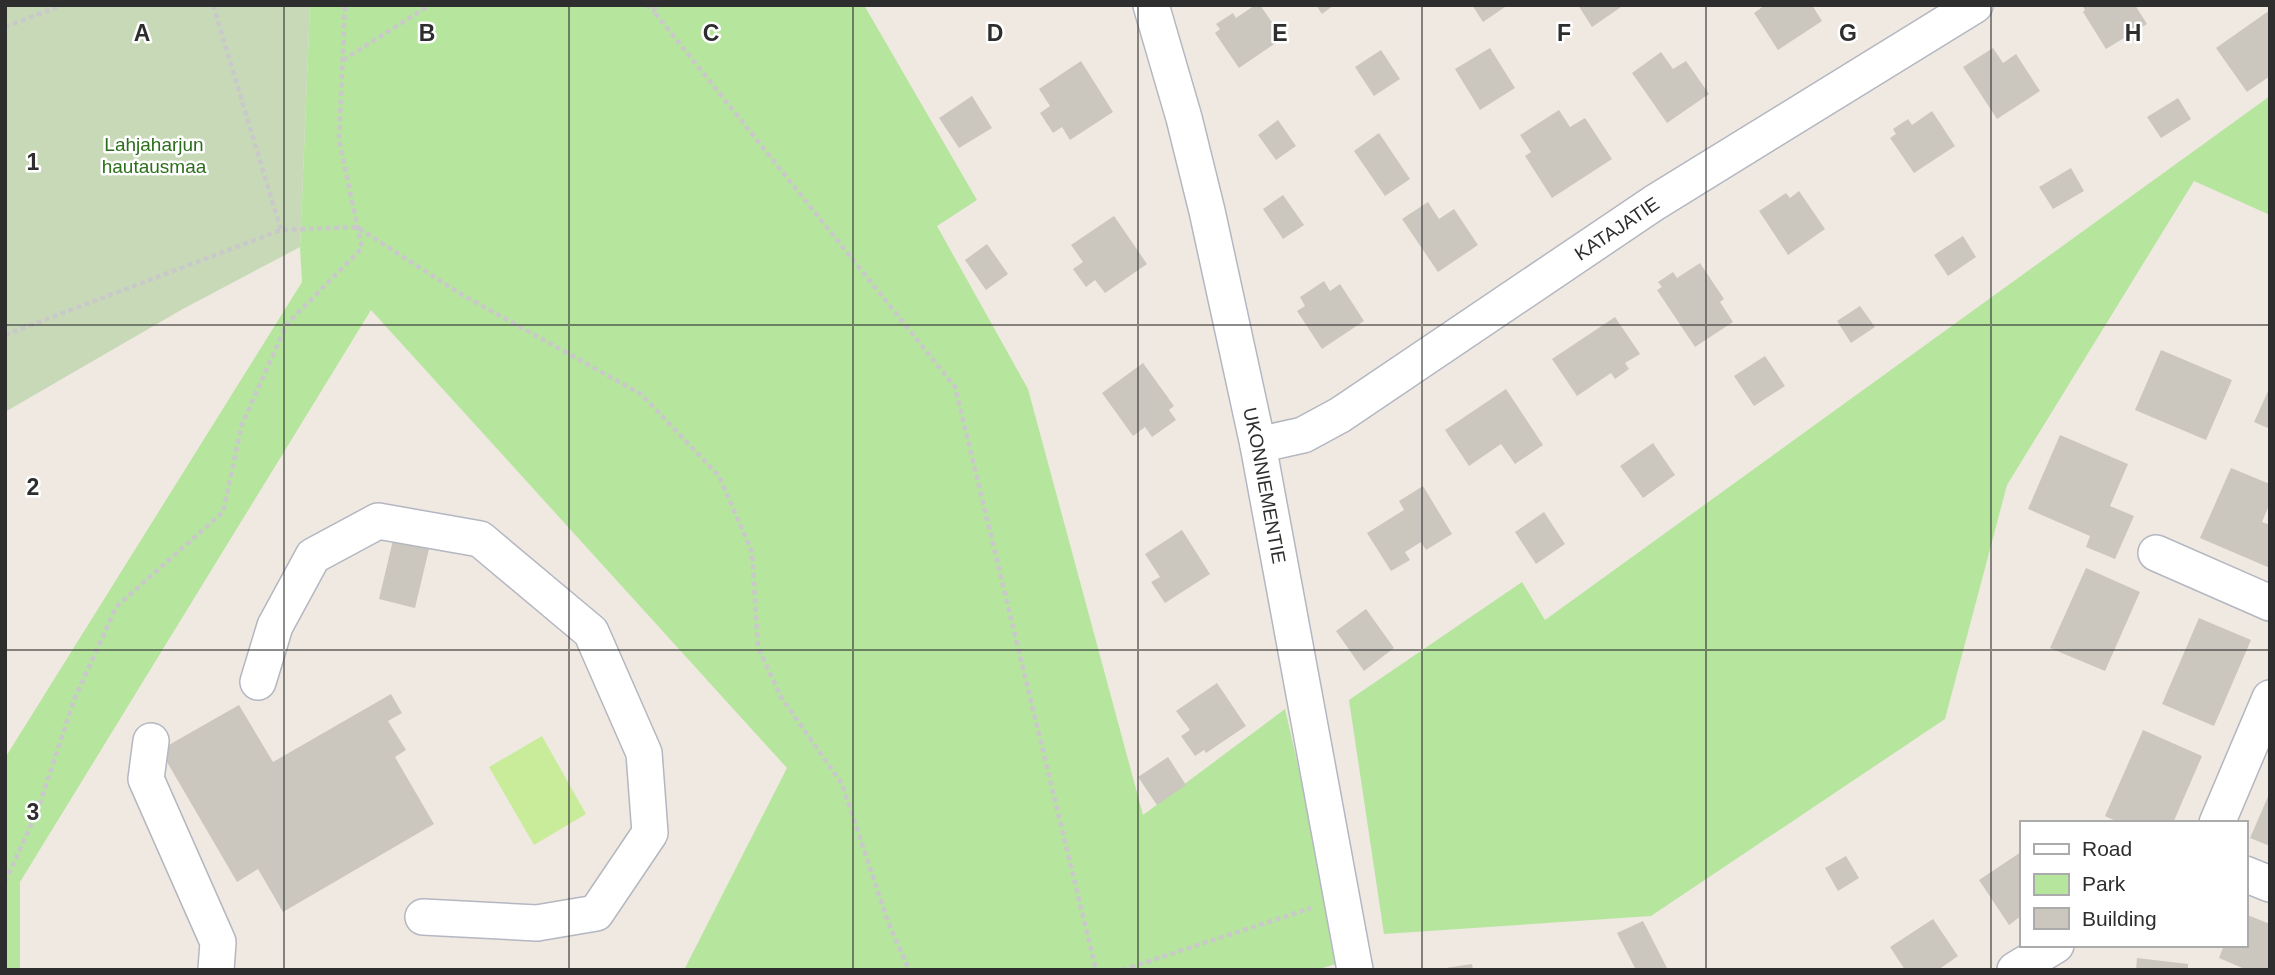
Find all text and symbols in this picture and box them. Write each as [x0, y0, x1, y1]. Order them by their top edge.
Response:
text: A [134, 20, 150, 46]
text: B [419, 20, 435, 46]
text: C [703, 20, 719, 46]
text: D [987, 20, 1003, 46]
text: E [1272, 20, 1288, 46]
text: F [1557, 20, 1571, 46]
text: G [1839, 20, 1857, 46]
text: H [2125, 20, 2141, 46]
park label: Lahjaharjun hautausmaa [102, 134, 207, 177]
text: 1 [27, 149, 40, 175]
street label: KATAJATIE [1571, 192, 1663, 264]
street label: UKONNIEMENTIE [1240, 405, 1290, 565]
text: 2 [27, 474, 39, 500]
text: 3 [27, 799, 39, 825]
legend [2020, 821, 2247, 947]
text: Road [2082, 837, 2132, 860]
text: Park [2082, 872, 2126, 895]
text: Building [2082, 907, 2157, 930]

